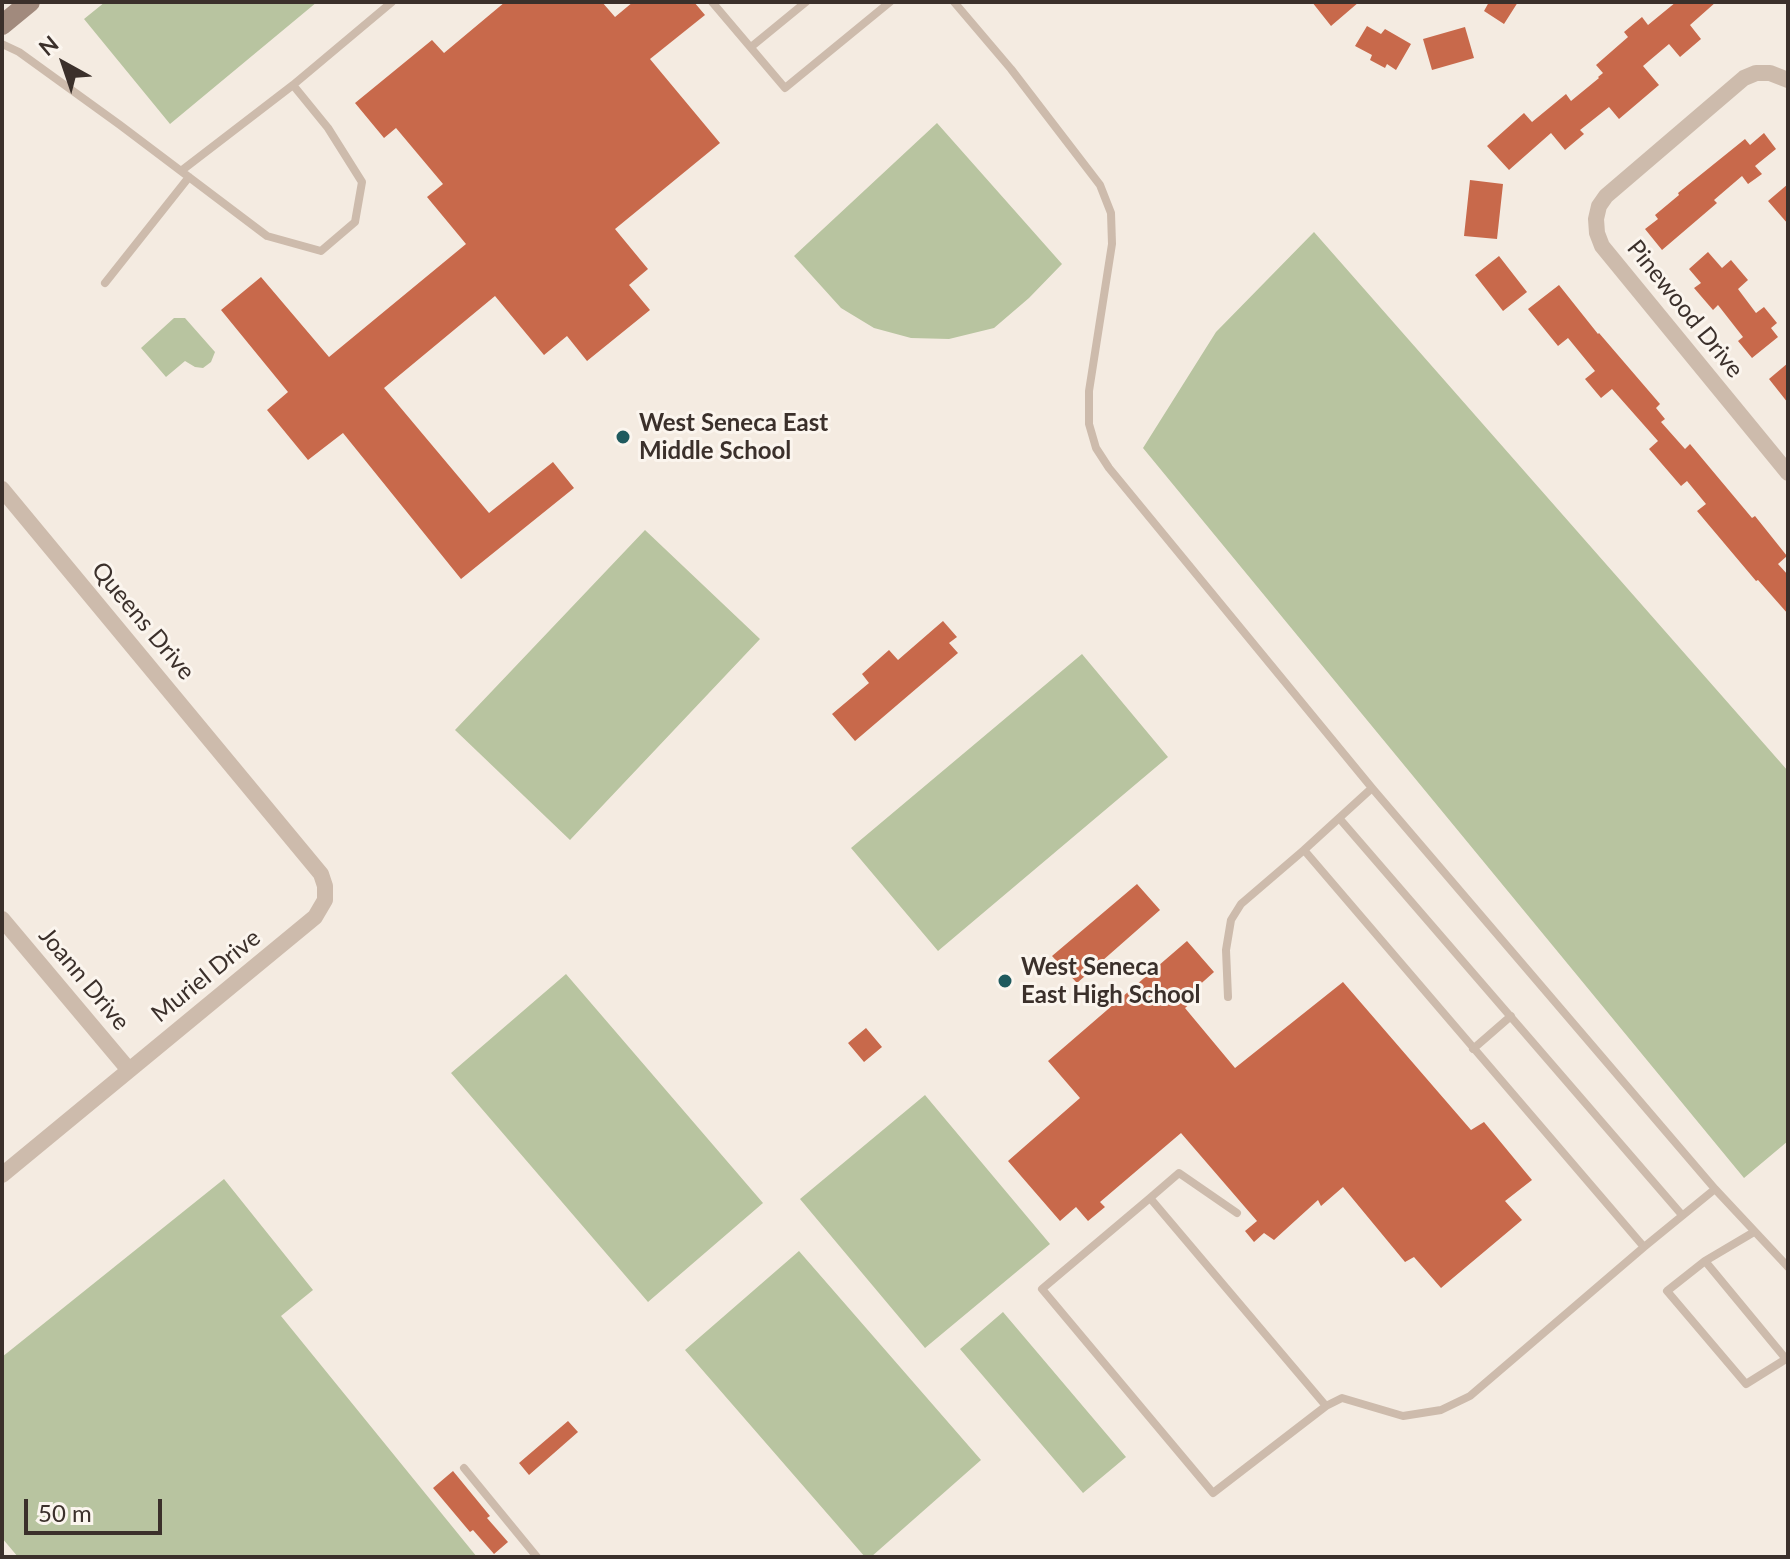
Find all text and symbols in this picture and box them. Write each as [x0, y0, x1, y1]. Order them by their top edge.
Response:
north arrow [24, 24, 104, 104]
text: N [33, 29, 63, 61]
street label: Pinewood Drive [1621, 234, 1749, 384]
place label: West Seneca East Middle School [639, 409, 828, 465]
marker: West Seneca East Middle School [614, 428, 632, 446]
street label: Queens Drive [85, 556, 201, 686]
street label: Joann Drive [33, 922, 135, 1036]
street label: Muriel Drive [146, 923, 266, 1029]
place label: West Seneca East High School [1021, 953, 1200, 1009]
marker: West Seneca East High School [996, 972, 1014, 990]
scale bar [28, 1483, 166, 1533]
text: 50 m [38, 1498, 92, 1527]

